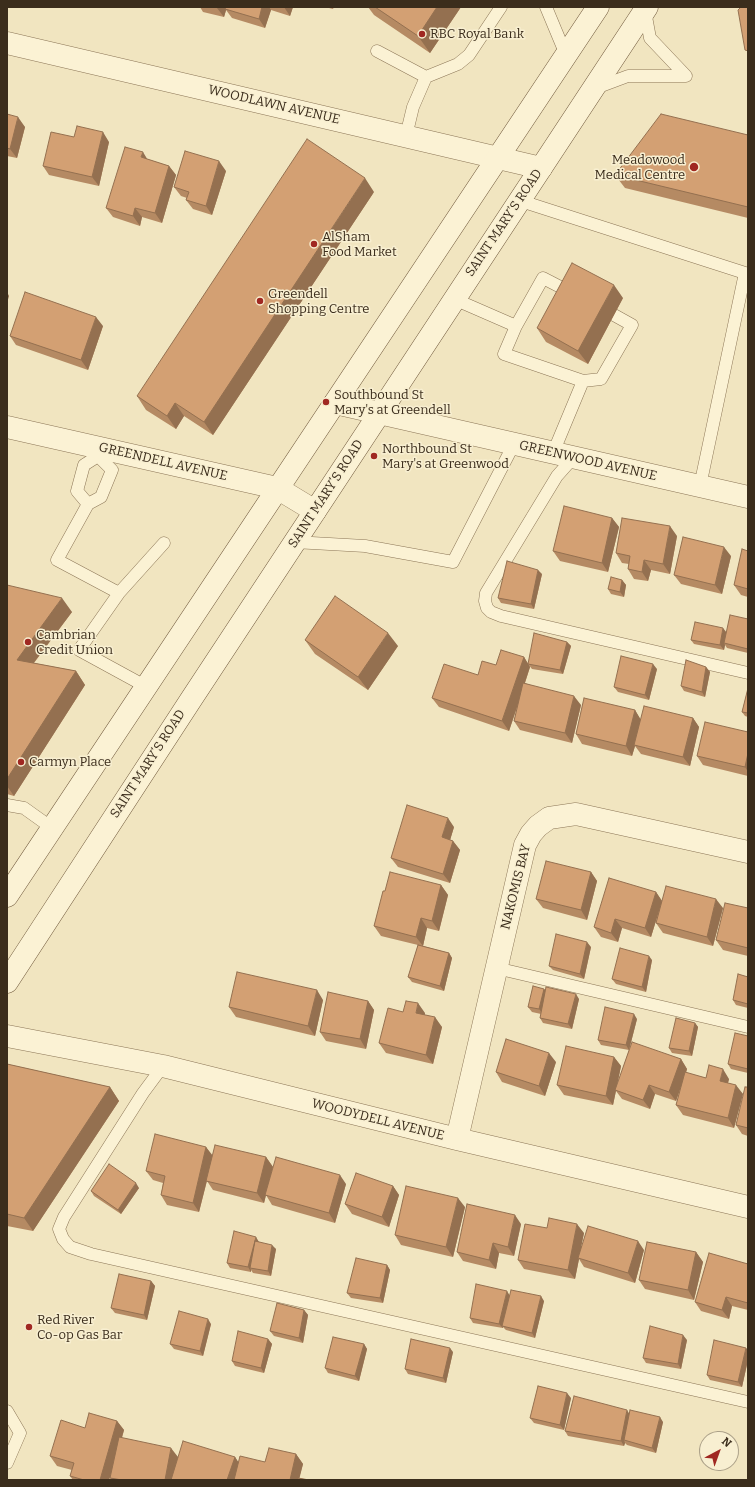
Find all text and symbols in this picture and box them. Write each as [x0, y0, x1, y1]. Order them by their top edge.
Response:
place label: RBC Royal Bank [430, 26, 524, 42]
marker: RBC Royal Bank [417, 29, 427, 39]
street label: WOODLAWN AVENUE [206, 82, 342, 128]
place label: Meadowood Medical Centre [594, 152, 685, 183]
marker: Meadowood Medical Centre [688, 161, 700, 173]
street label: SAINT MARY’S ROAD [462, 166, 546, 280]
place label: AlSham Food Market [322, 229, 397, 260]
marker: AlSham Food Market [309, 239, 319, 249]
place label: Greendell Shopping Centre [268, 286, 369, 317]
marker: Greendell Shopping Centre [255, 296, 265, 306]
place label: Southbound St Mary's at Greendell [334, 387, 451, 418]
marker: Southbound St Mary's at Greendell [321, 397, 331, 407]
street label: SAINT MARY’S ROAD [285, 437, 367, 551]
street label: GREENWOOD AVENUE [518, 438, 658, 484]
street label: GREENDELL AVENUE [97, 440, 229, 484]
place label: Northbound St Mary's at Greenwood [382, 441, 509, 472]
marker: Northbound St Mary's at Greenwood [369, 451, 379, 461]
place label: Cambrian Credit Union [36, 627, 113, 658]
marker: Cambrian Credit Union [23, 637, 33, 647]
street label: SAINT MARY’S ROAD [107, 707, 189, 821]
place label: Carmyn Place [29, 754, 111, 770]
marker: Carmyn Place [16, 757, 26, 767]
street label: NAKOMIS BAY [498, 843, 534, 931]
street label: WOODYDELL AVENUE [310, 1096, 446, 1144]
place label: Red River Co-op Gas Bar [37, 1312, 123, 1343]
marker: Red River Co-op Gas Bar [24, 1322, 34, 1332]
north arrow [699, 1431, 739, 1471]
text: N [719, 1435, 734, 1450]

